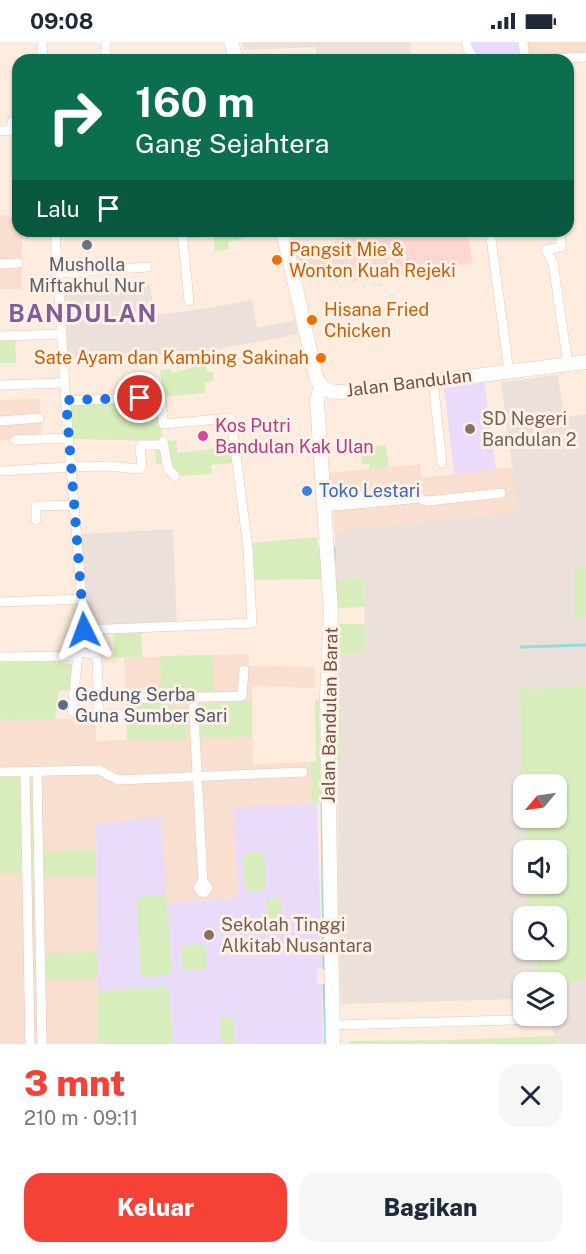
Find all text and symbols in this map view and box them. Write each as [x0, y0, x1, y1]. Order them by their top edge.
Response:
text: 09:08 [30, 8, 93, 34]
text: 160 m [135, 77, 255, 126]
icon: right [36, 78, 114, 156]
text: Gang Sejahtera [135, 127, 330, 159]
icon: arrive [92, 192, 125, 225]
text: Lalu [36, 196, 80, 222]
marker: Musholla Miftakhul Nur [80, 238, 94, 252]
place label: Pangsit Mie & Wonton Kuah Rejeki [289, 239, 456, 281]
marker: Pangsit Mie & Wonton Kuah Rejeki [270, 253, 284, 267]
place label: Musholla Miftakhul Nur [29, 254, 145, 296]
district label: BANDULAN [8, 299, 158, 327]
place label: Hisana Fried Chicken [324, 299, 429, 341]
marker: Hisana Fried Chicken [305, 313, 319, 327]
place label: Sate Ayam dan Kambing Sakinah [34, 347, 309, 368]
marker: Sate Ayam dan Kambing Sakinah [314, 351, 328, 365]
street label: Jalan Bandulan [345, 364, 473, 401]
pin [114, 372, 165, 423]
icon: arrive [123, 381, 156, 414]
place label: SD Negeri Bandulan 2 [482, 408, 577, 450]
place label: Kos Putri Bandulan Kak Ulan [215, 415, 374, 457]
marker: SD Negeri Bandulan 2 [463, 422, 477, 436]
marker: Kos Putri Bandulan Kak Ulan [196, 429, 210, 443]
place label: Toko Lestari [319, 480, 420, 501]
marker: Toko Lestari [300, 484, 314, 498]
position arrow [52, 598, 116, 662]
street label: Jalan Bandulan Barat [317, 627, 342, 803]
place label: Gedung Serba Guna Sumber Sari [75, 684, 227, 726]
marker: Gedung Serba Guna Sumber Sari [56, 698, 70, 712]
north arrow [513, 774, 567, 828]
map controls [513, 774, 567, 1026]
button: sound [513, 840, 567, 894]
button: search [513, 906, 567, 960]
place label: Sekolah Tinggi Alkitab Nusantara [221, 914, 372, 956]
marker: Sekolah Tinggi Alkitab Nusantara [202, 928, 216, 942]
button: layers [513, 972, 567, 1026]
text: 3 mnt [24, 1062, 126, 1104]
button: close [499, 1064, 562, 1127]
text: 210 m · 09:11 [24, 1106, 138, 1130]
button: Keluar [24, 1173, 287, 1242]
button: Bagikan [299, 1173, 562, 1242]

